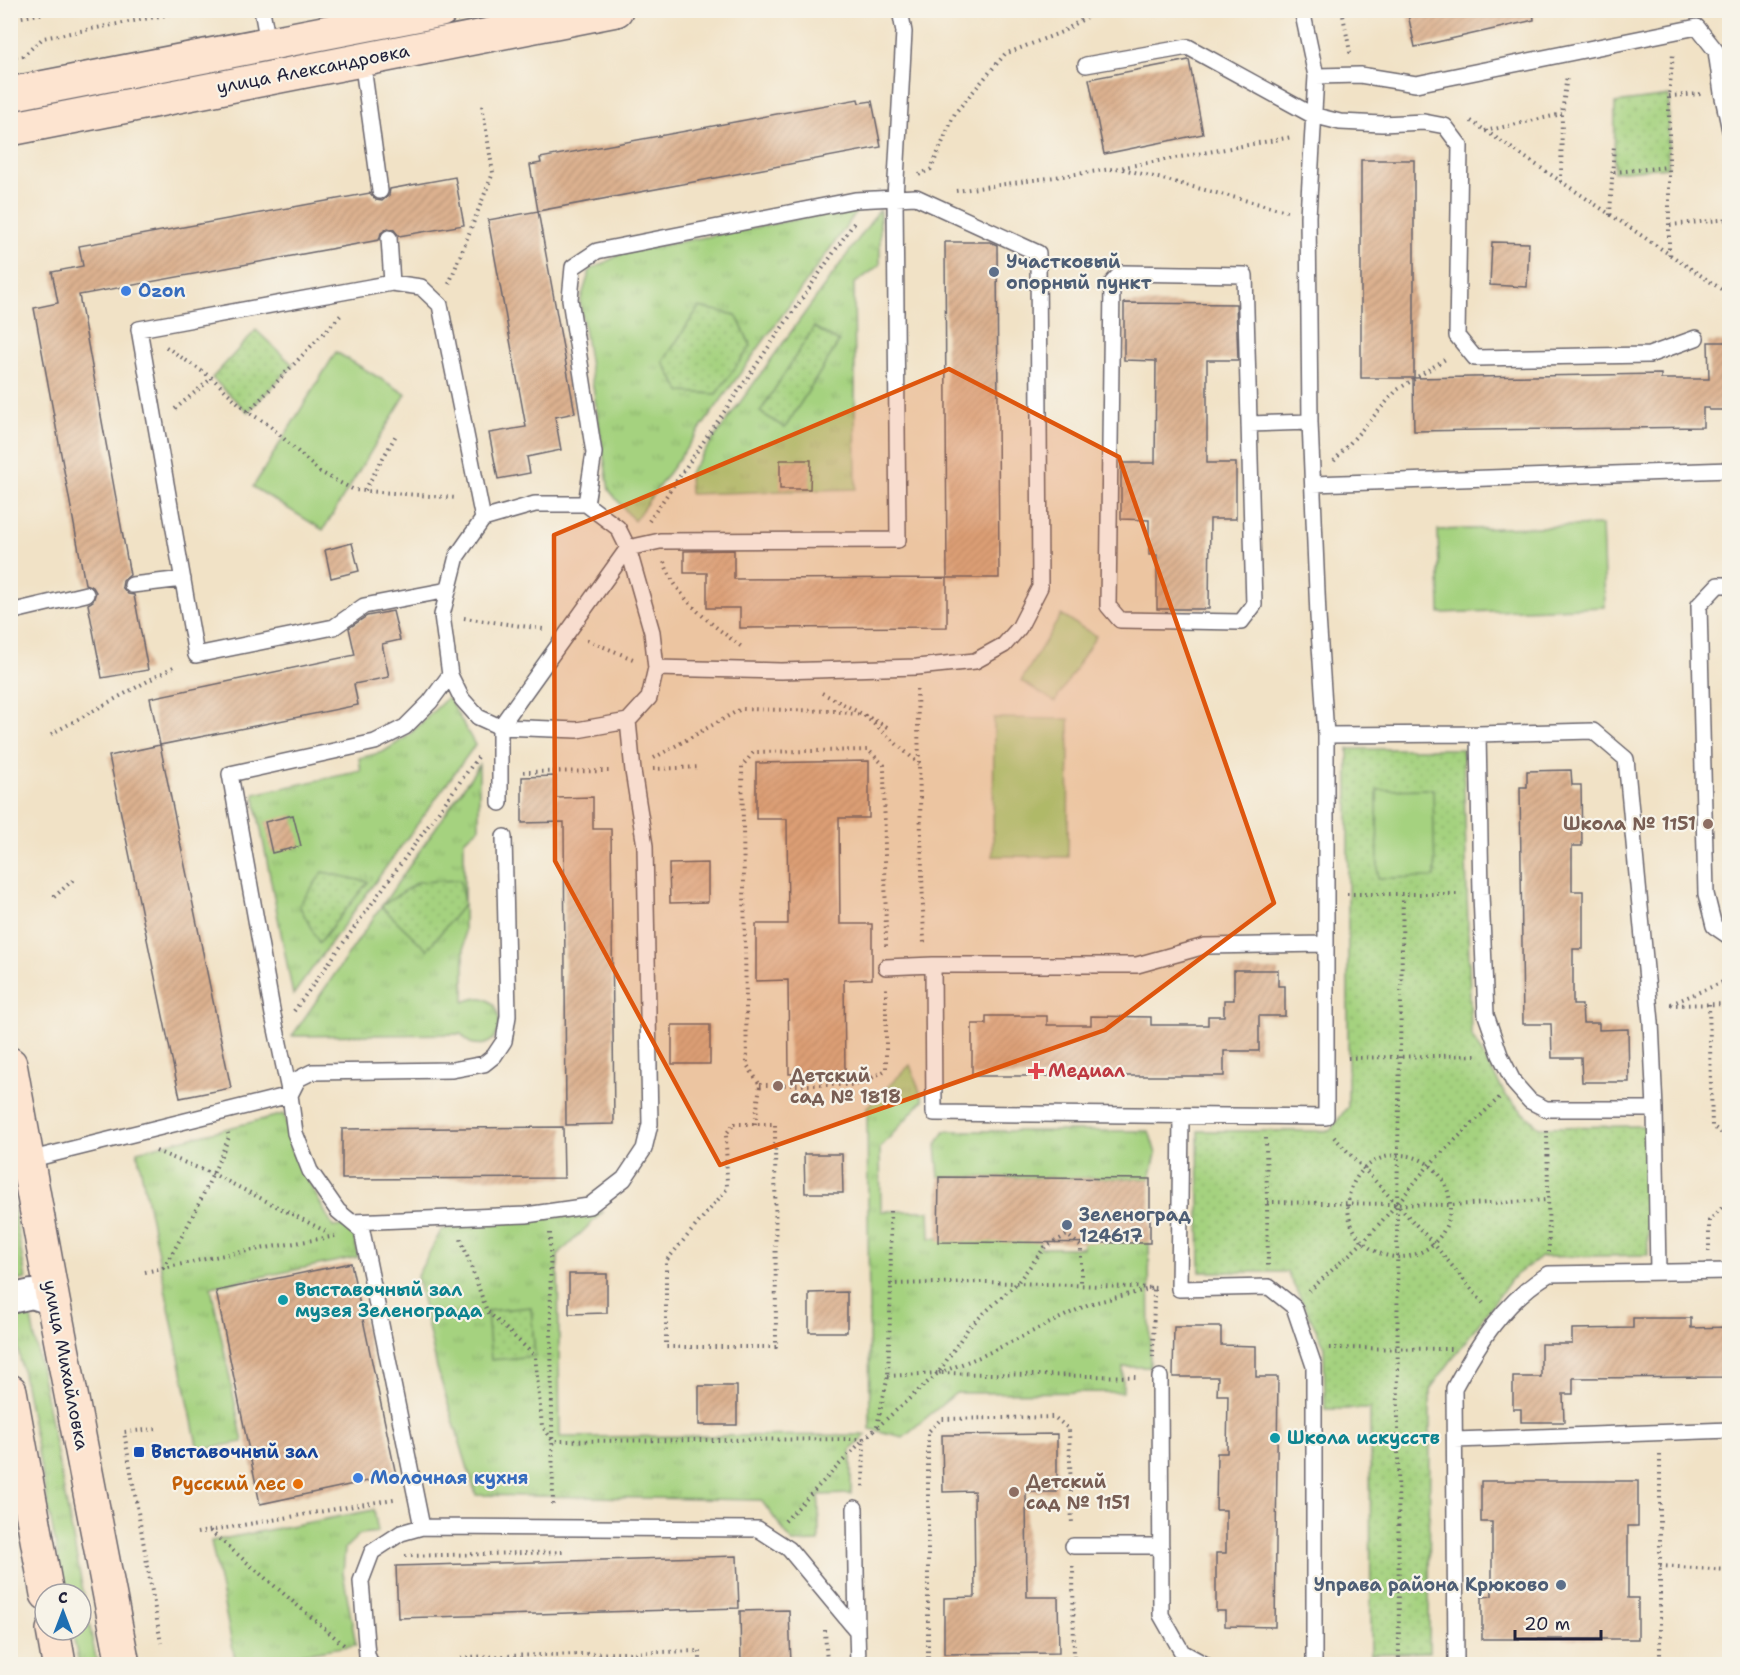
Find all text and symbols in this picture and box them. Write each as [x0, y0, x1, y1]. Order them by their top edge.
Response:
street label: улица Александровка [215, 39, 411, 99]
place label: Участковый опорный пункт [1006, 250, 1152, 295]
marker: Участковый опорный пункт [987, 265, 1001, 279]
place label: Ozon [138, 279, 185, 303]
marker: Ozon [119, 284, 133, 298]
place label: Школа № 1151 [1563, 812, 1696, 836]
marker: Школа № 1151 [1701, 817, 1715, 831]
place label: Медиал [1048, 1059, 1125, 1083]
place label: Детский сад № 1818 [790, 1064, 901, 1109]
marker: Медиал [1029, 1064, 1043, 1078]
marker: Детский сад № 1818 [771, 1079, 785, 1093]
place label: Зеленоград 124617 [1079, 1203, 1191, 1248]
marker: Зеленоград 124617 [1060, 1218, 1074, 1232]
street label: улица Михайловка [38, 1278, 94, 1452]
place label: Выставочный зал музея Зеленограда [295, 1278, 483, 1323]
marker: Выставочный зал музея Зеленограда [276, 1293, 290, 1307]
place label: Школа искусств [1287, 1426, 1440, 1450]
marker: Школа искусств [1268, 1431, 1282, 1445]
place label: Выставочный зал [151, 1440, 318, 1464]
marker: Выставочный зал [132, 1445, 146, 1459]
place label: Молочная кухня [370, 1466, 529, 1490]
place label: Детский сад № 1151 [1026, 1470, 1130, 1515]
marker: Молочная кухня [351, 1471, 365, 1485]
place label: Русский лес [172, 1472, 286, 1496]
marker: Русский лес [291, 1477, 305, 1491]
marker: Детский сад № 1151 [1007, 1485, 1021, 1499]
place label: Управа района Крюково [1314, 1573, 1549, 1597]
marker: Управа района Крюково [1554, 1578, 1568, 1592]
north arrow [33, 1582, 93, 1642]
text: С [58, 1587, 68, 1608]
scale bar [1515, 1603, 1600, 1641]
text: 20 m [1524, 1612, 1570, 1636]

